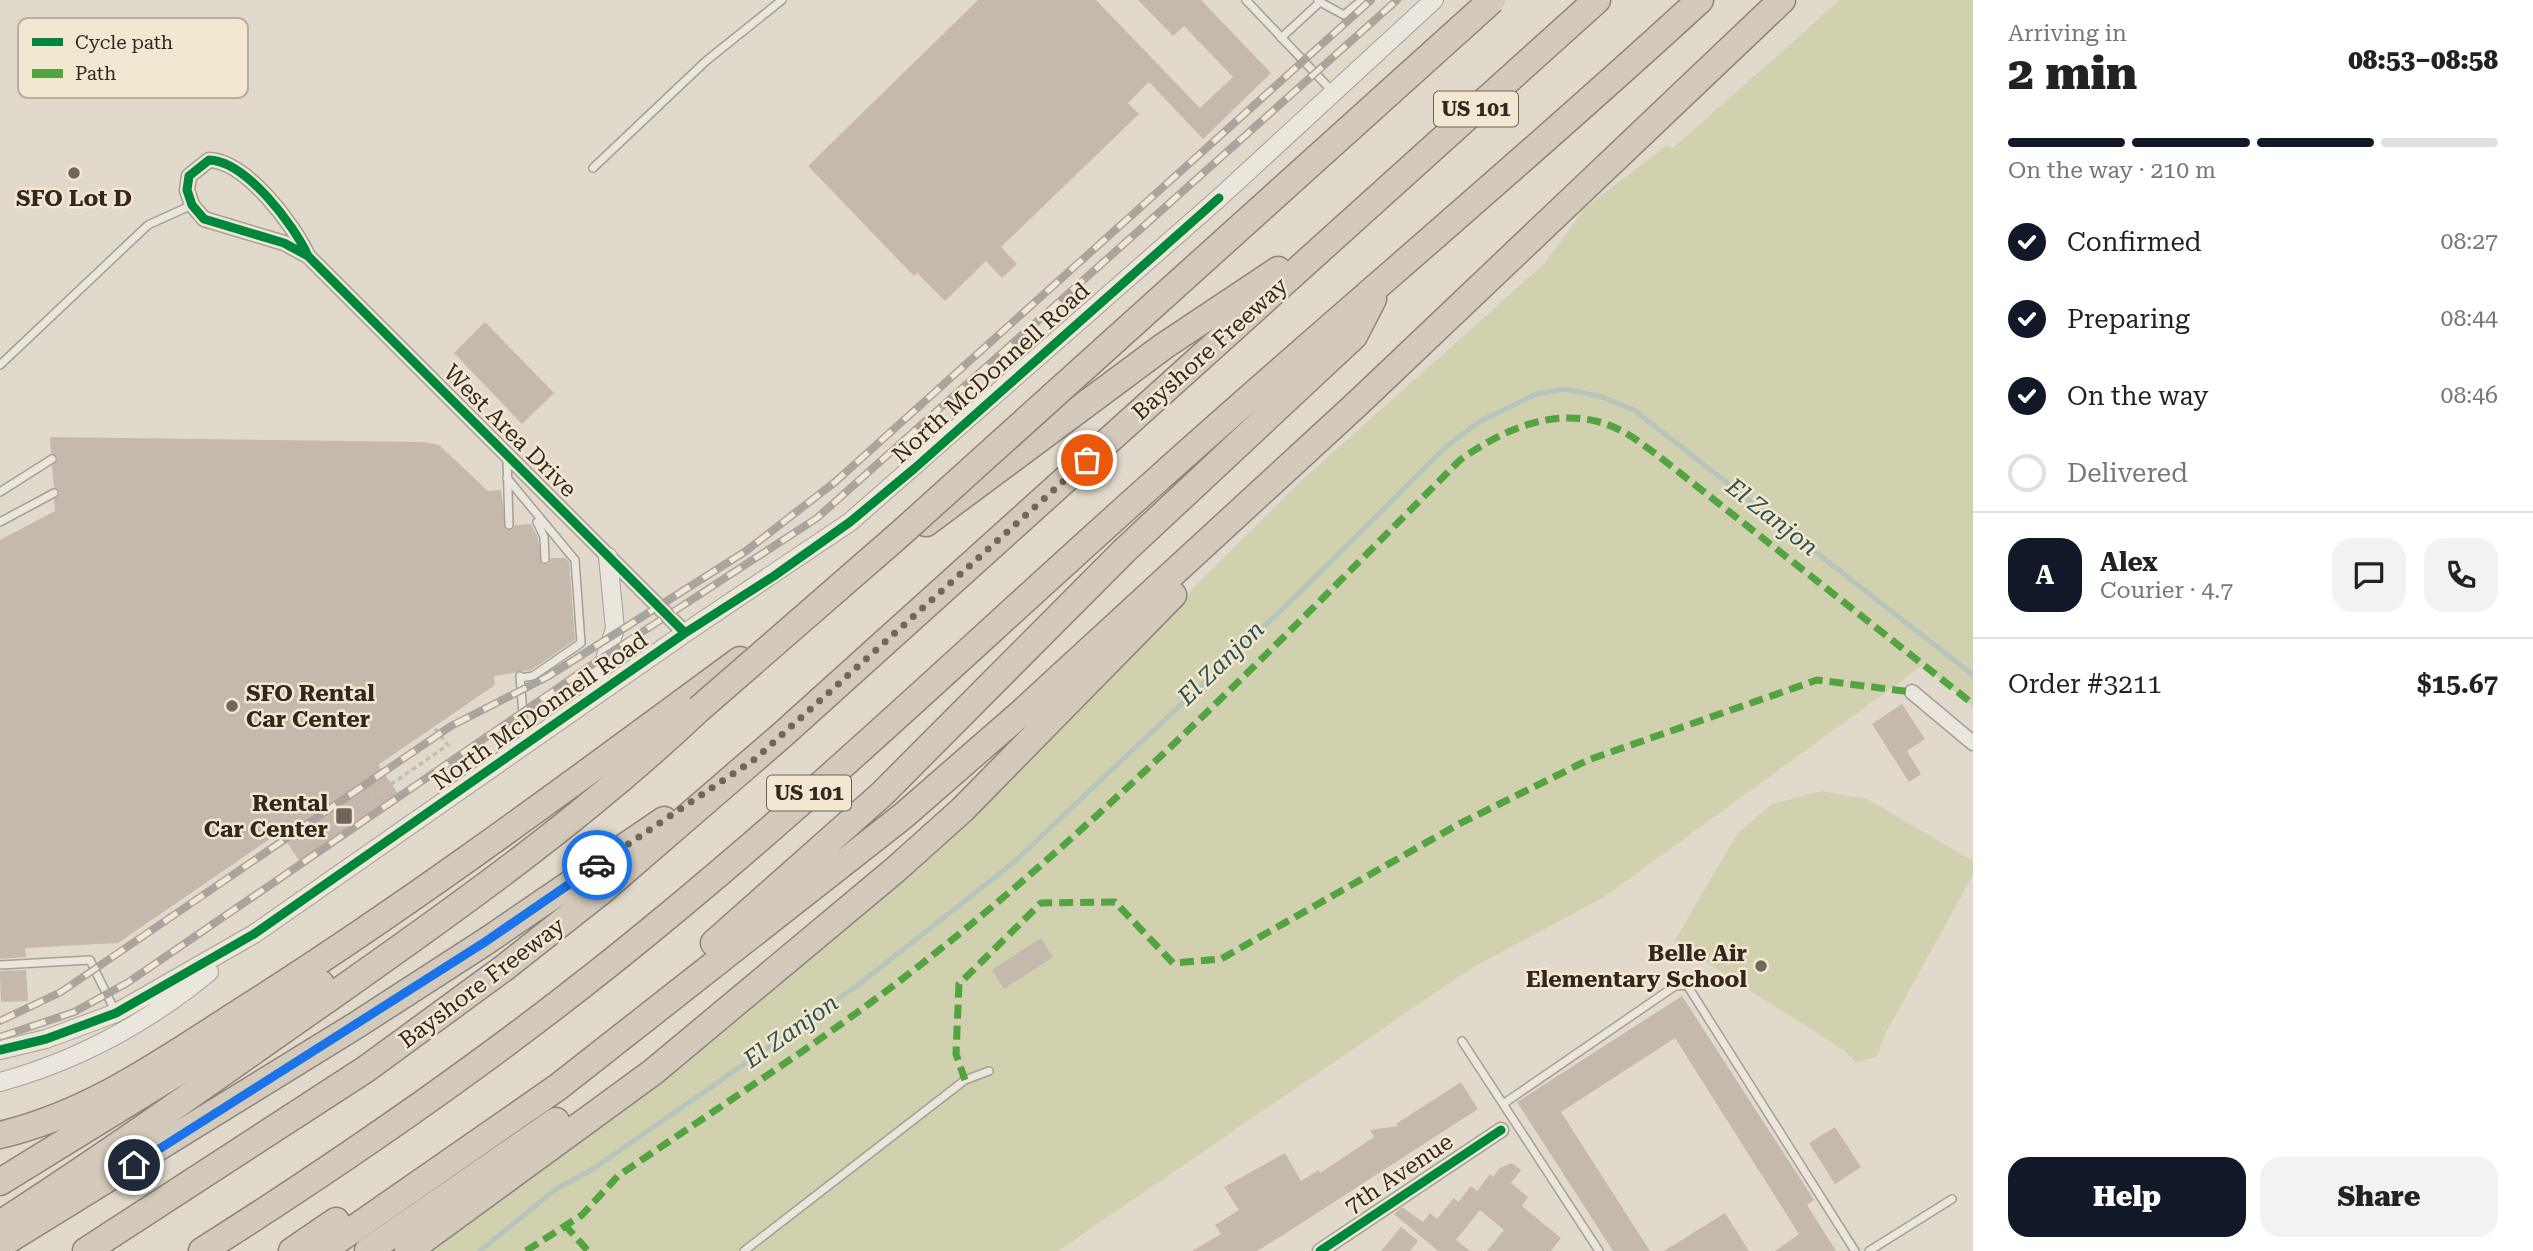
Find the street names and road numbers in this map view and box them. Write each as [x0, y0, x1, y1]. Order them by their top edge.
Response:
road number: US 101 [1434, 92, 1518, 126]
street label: Bayshore Freeway [1127, 272, 1294, 426]
street label: North McDonnell Road [887, 277, 1096, 469]
street label: West Area Drive [438, 359, 582, 503]
street label: North McDonnell Road [427, 626, 653, 796]
road number: US 101 [767, 776, 851, 810]
street label: Bayshore Freeway [394, 912, 570, 1054]
street label: 7th Avenue [1340, 1128, 1458, 1220]

